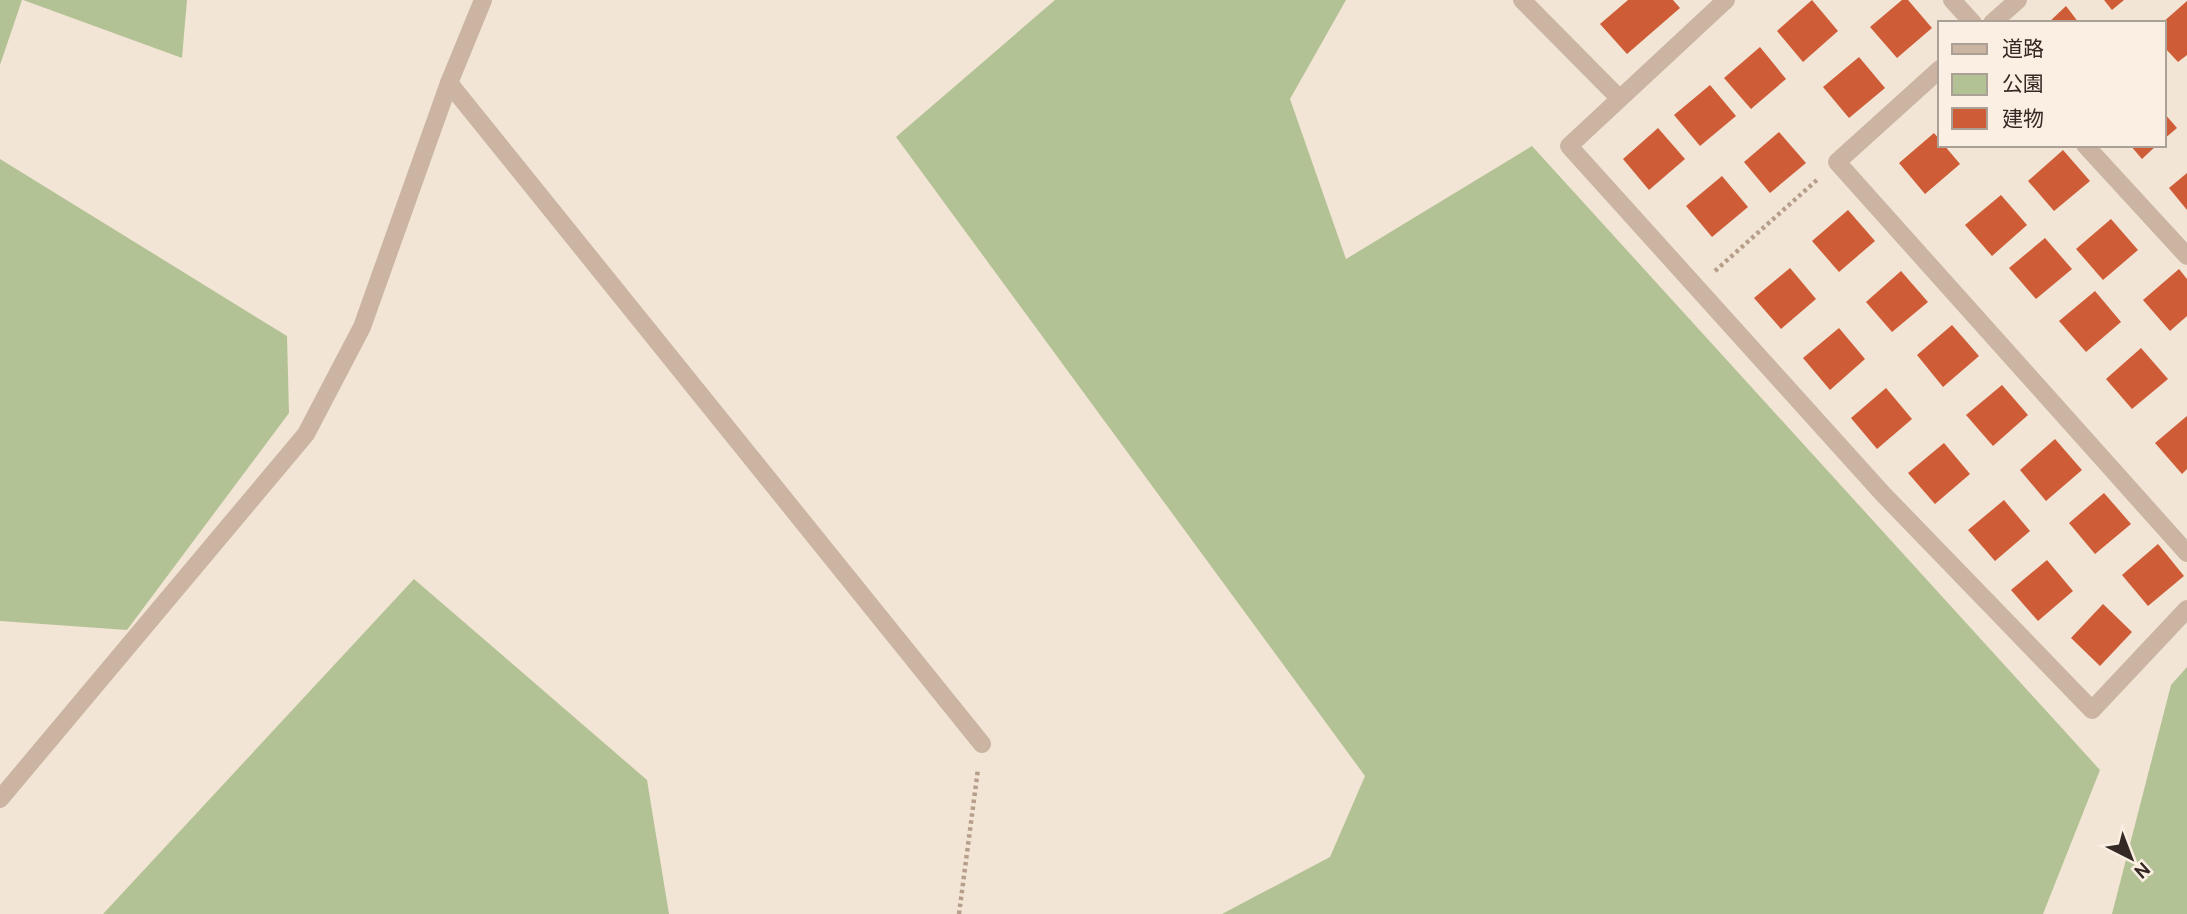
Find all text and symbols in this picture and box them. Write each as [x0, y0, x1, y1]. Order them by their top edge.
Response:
legend [1938, 21, 2166, 147]
text: 道路 [2002, 36, 2044, 61]
text: 公園 [2002, 71, 2044, 96]
text: 建物 [2002, 106, 2044, 131]
north arrow [2096, 823, 2166, 893]
text: N [2129, 857, 2155, 883]

